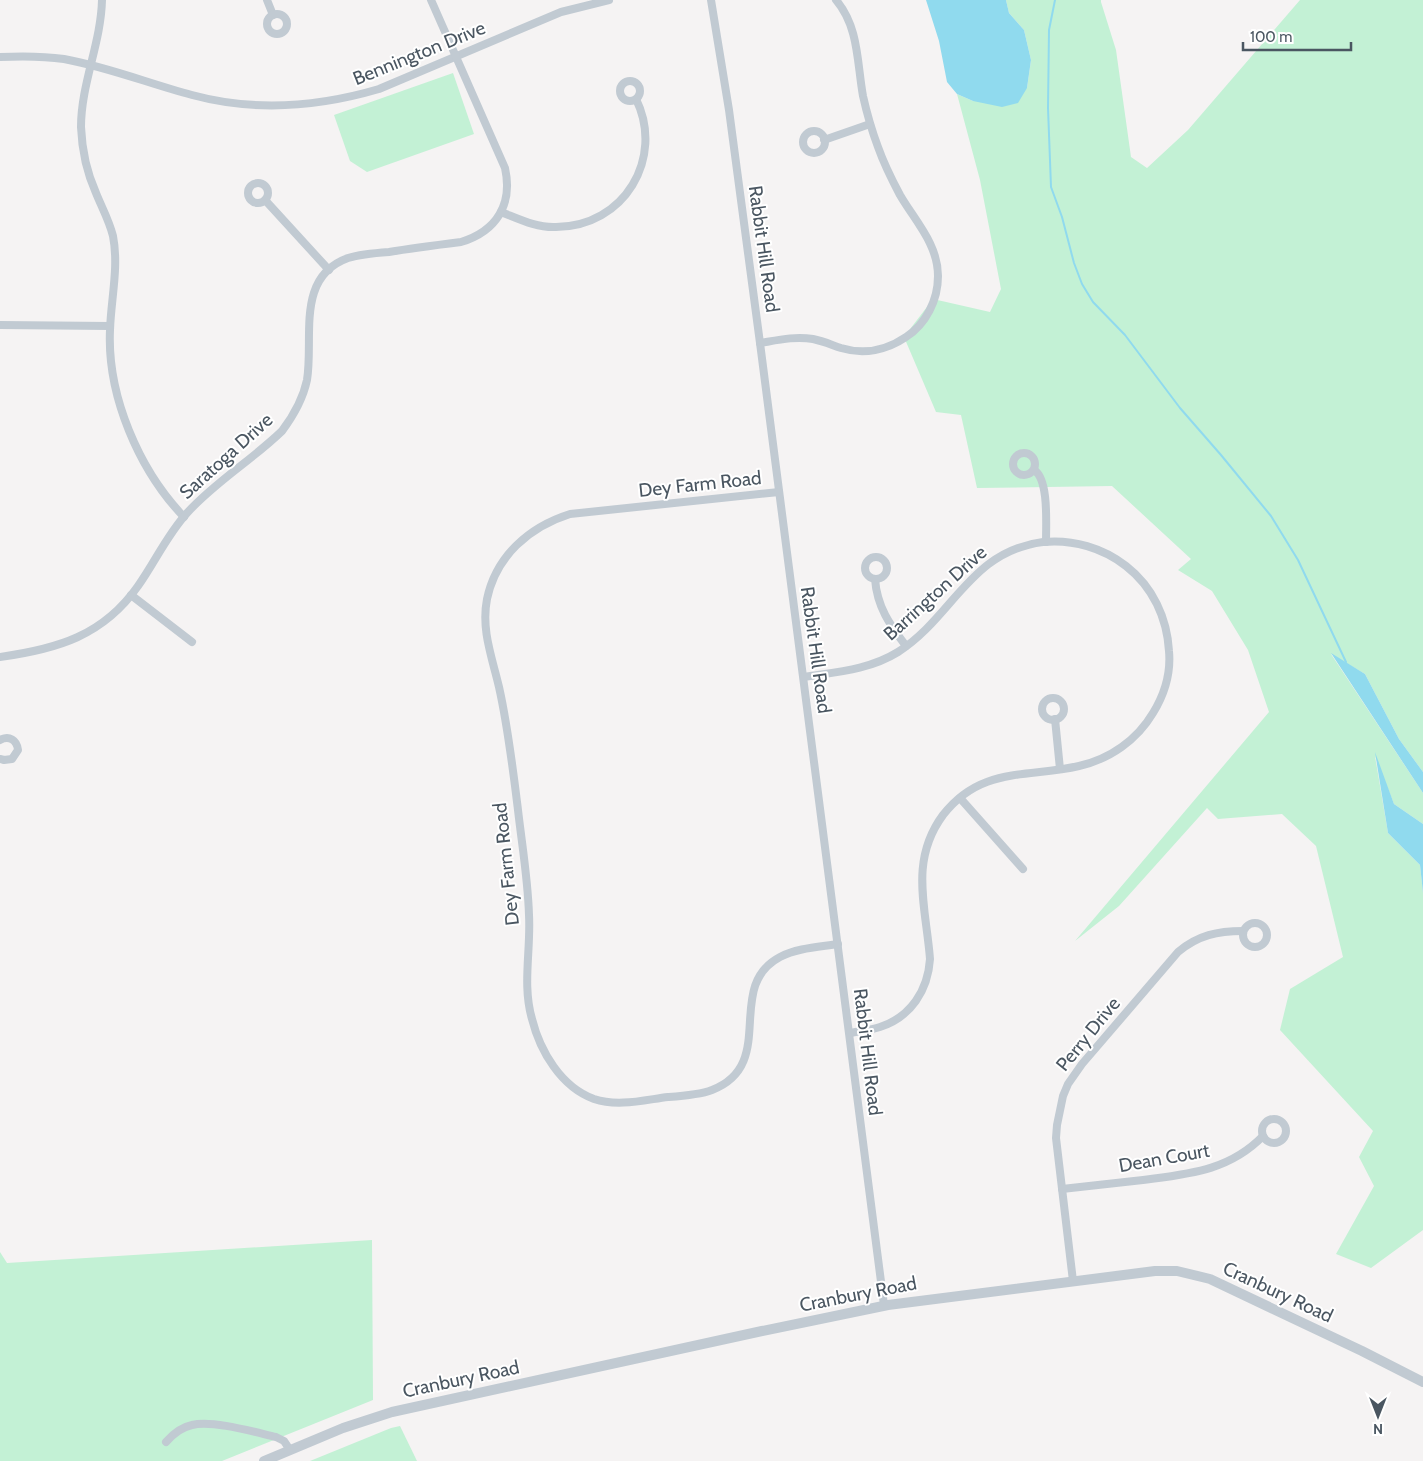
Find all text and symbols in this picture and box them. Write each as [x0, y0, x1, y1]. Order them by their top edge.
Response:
street label: Bennington Drive [349, 16, 489, 90]
scale bar [1243, 20, 1350, 52]
text: 100 m [1250, 28, 1292, 46]
street label: Rabbit Hill Road [744, 184, 784, 314]
street label: Saratoga Drive [175, 408, 277, 504]
street label: Dey Farm Road [637, 466, 763, 502]
street label: Barrington Drive [879, 540, 992, 645]
street label: Rabbit Hill Road [796, 585, 836, 715]
street label: Dey Farm Road [488, 801, 524, 927]
street label: Rabbit Hill Road [849, 987, 887, 1117]
street label: Perry Drive [1051, 992, 1125, 1076]
street label: Dean Court [1117, 1139, 1212, 1177]
street label: Cranbury Road [1219, 1256, 1337, 1328]
street label: Cranbury Road [798, 1271, 918, 1317]
street label: Cranbury Road [401, 1355, 521, 1403]
north arrow [1353, 1391, 1403, 1441]
text: N [1373, 1420, 1383, 1438]

